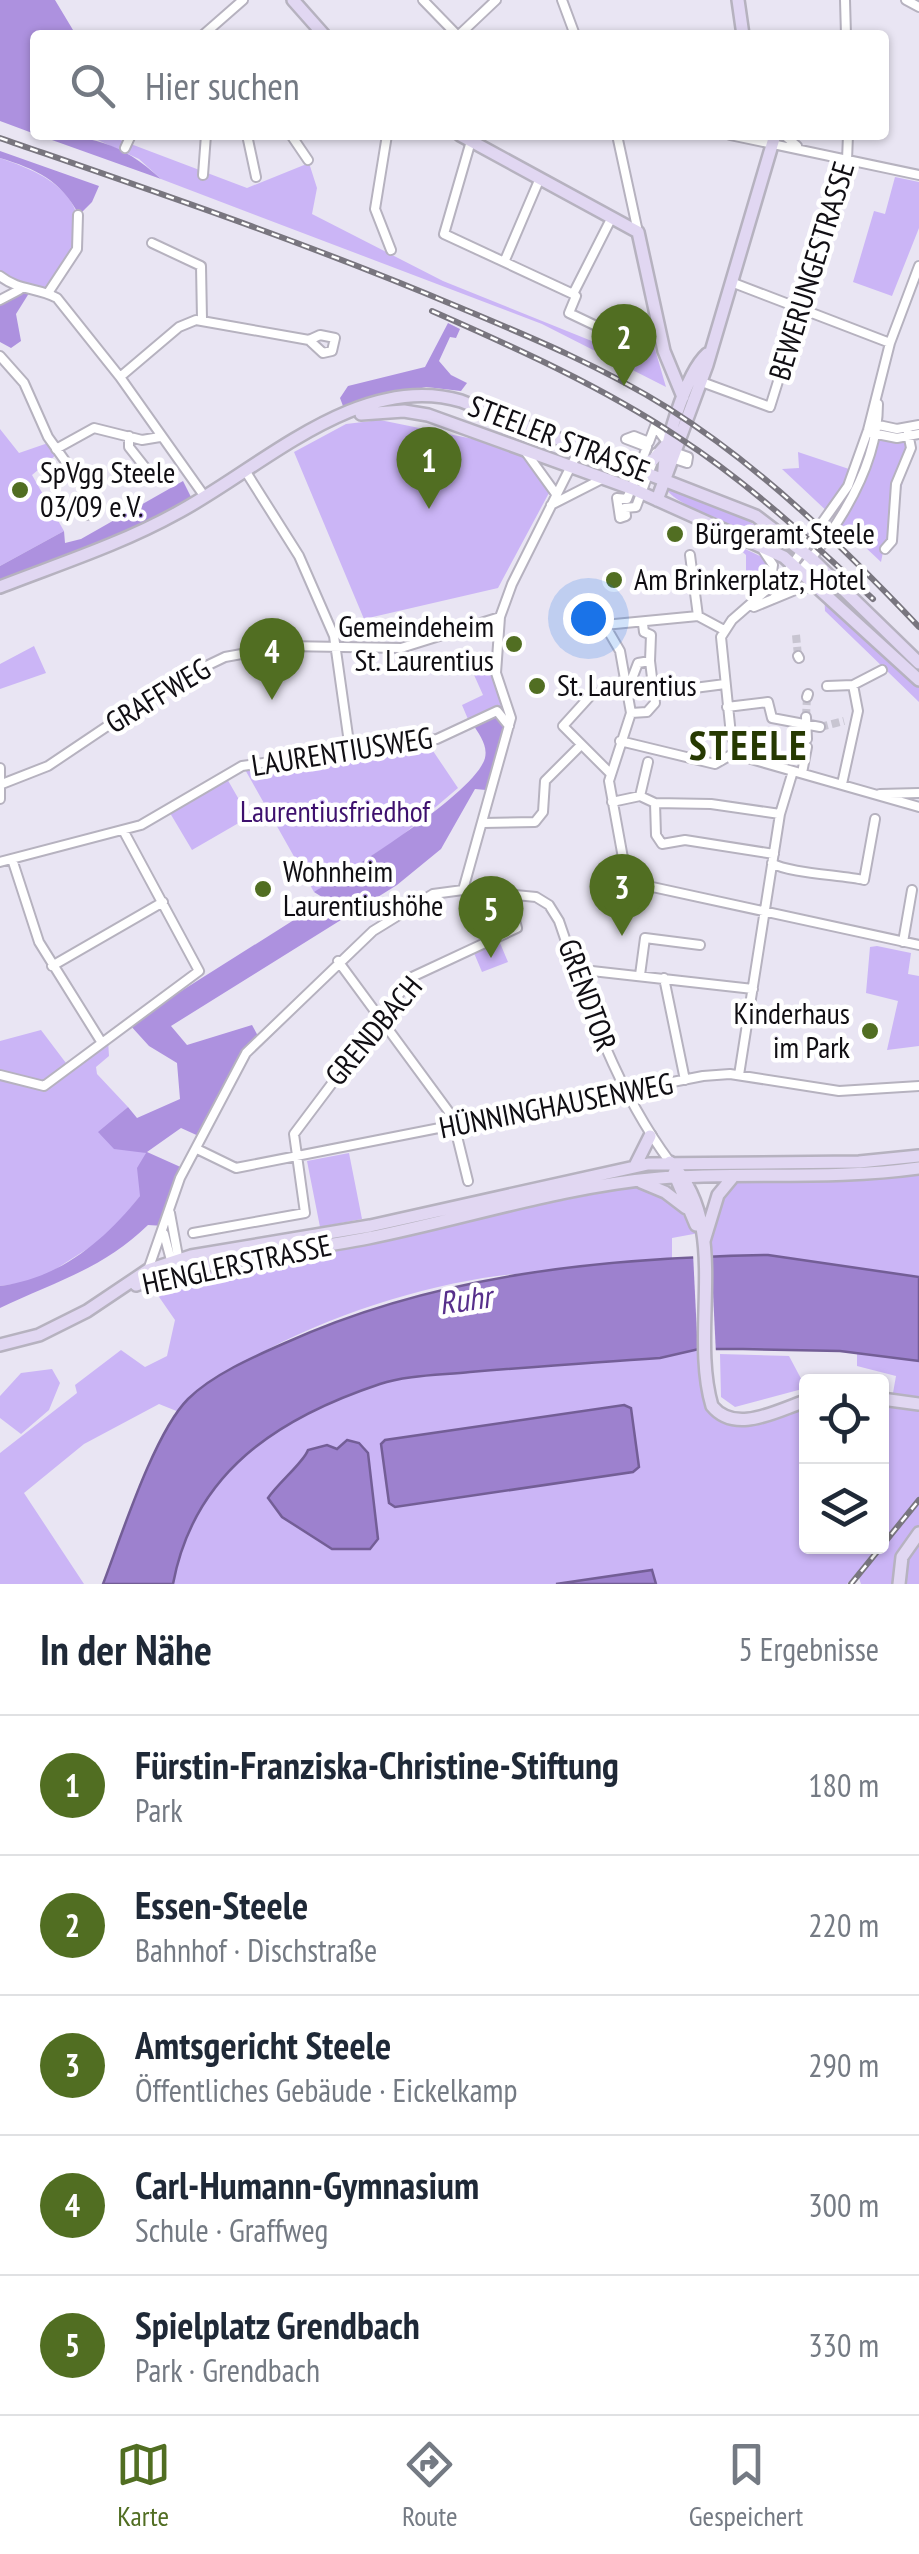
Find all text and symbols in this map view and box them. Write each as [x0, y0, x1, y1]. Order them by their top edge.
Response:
search box [30, 30, 889, 140]
icon: search [65, 58, 120, 113]
text: Hier suchen [145, 61, 300, 110]
street label: BEWERUNGESTRASSE [759, 157, 862, 385]
pin: 2 [592, 304, 656, 386]
street label: STEELER STRASSE [463, 385, 656, 490]
pin: 1 [396, 426, 462, 509]
place label: SpVgg Steele 03/09 e.V. [40, 452, 175, 525]
marker: SpVgg Steele 03/09 e.V. [9, 479, 31, 501]
place label: Bürgeramt Steele [695, 513, 875, 552]
marker: Bürgeramt Steele [664, 523, 686, 545]
place label: Am Brinkerplatz, Hotel [634, 559, 866, 598]
marker: Am Brinkerplatz, Hotel [603, 569, 625, 591]
your location [563, 593, 614, 644]
place label: Gemeindeheim St. Laurentius [338, 606, 494, 679]
pin: 4 [240, 618, 304, 700]
marker: Gemeindeheim St. Laurentius [503, 633, 525, 655]
street label: GRAFFWEG [98, 648, 217, 741]
place label: St. Laurentius [557, 665, 697, 704]
marker: St. Laurentius [526, 675, 548, 697]
street label: LAURENTIUSWEG [249, 717, 435, 784]
district label: STEELE [689, 719, 809, 771]
park label: Laurentiusfriedhof [240, 791, 431, 830]
place label: Wohnheim Laurentiushöhe [283, 851, 444, 924]
pin: 3 [590, 854, 654, 936]
pin: 5 [458, 876, 524, 958]
marker: Wohnheim Laurentiushöhe [252, 878, 274, 900]
street label: GRENDTOR [550, 933, 627, 1056]
street label: GRENDBACH [316, 967, 430, 1093]
place label: Kinderhaus im Park [734, 993, 850, 1066]
marker: Kinderhaus im Park [859, 1020, 881, 1042]
street label: HÜNNINGHAUSENWEG [435, 1063, 676, 1146]
street label: HENGLERSTRASSE [139, 1224, 335, 1303]
water label: Ruhr [436, 1274, 498, 1323]
map controls [799, 1374, 889, 1554]
button: locate [799, 1374, 889, 1464]
button: layers [799, 1464, 889, 1554]
text: In der Nähe [40, 1622, 212, 1677]
text: 5 Ergebnisse [739, 1628, 879, 1670]
text: Fürstin-Franziska-Christine-Stiftung [135, 1740, 619, 1789]
text: 1 [65, 1764, 80, 1806]
text: 180 m [808, 1764, 879, 1806]
text: Park [135, 1789, 183, 1831]
text: Essen-Steele [135, 1880, 308, 1929]
text: 2 [65, 1904, 80, 1946]
text: 220 m [808, 1904, 879, 1946]
text: Bahnhof · Dischstraße [135, 1929, 377, 1971]
text: Amtsgericht Steele [135, 2020, 391, 2069]
text: 3 [65, 2044, 80, 2086]
text: 290 m [808, 2044, 879, 2086]
text: Öffentliches Gebäude · Eickelkamp [135, 2069, 517, 2111]
text: Carl-Humann-Gymnasium [135, 2160, 479, 2209]
text: 4 [65, 2184, 80, 2226]
text: 300 m [808, 2184, 879, 2226]
text: Schule · Graffweg [135, 2209, 328, 2251]
text: Spielplatz Grendbach [135, 2300, 420, 2349]
text: 5 [65, 2324, 80, 2366]
text: 330 m [808, 2324, 879, 2366]
text: Park · Grendbach [135, 2349, 320, 2391]
tab: Karte [116, 2437, 171, 2534]
tab: Route [402, 2437, 458, 2534]
tab: Gespeichert [689, 2437, 803, 2534]

